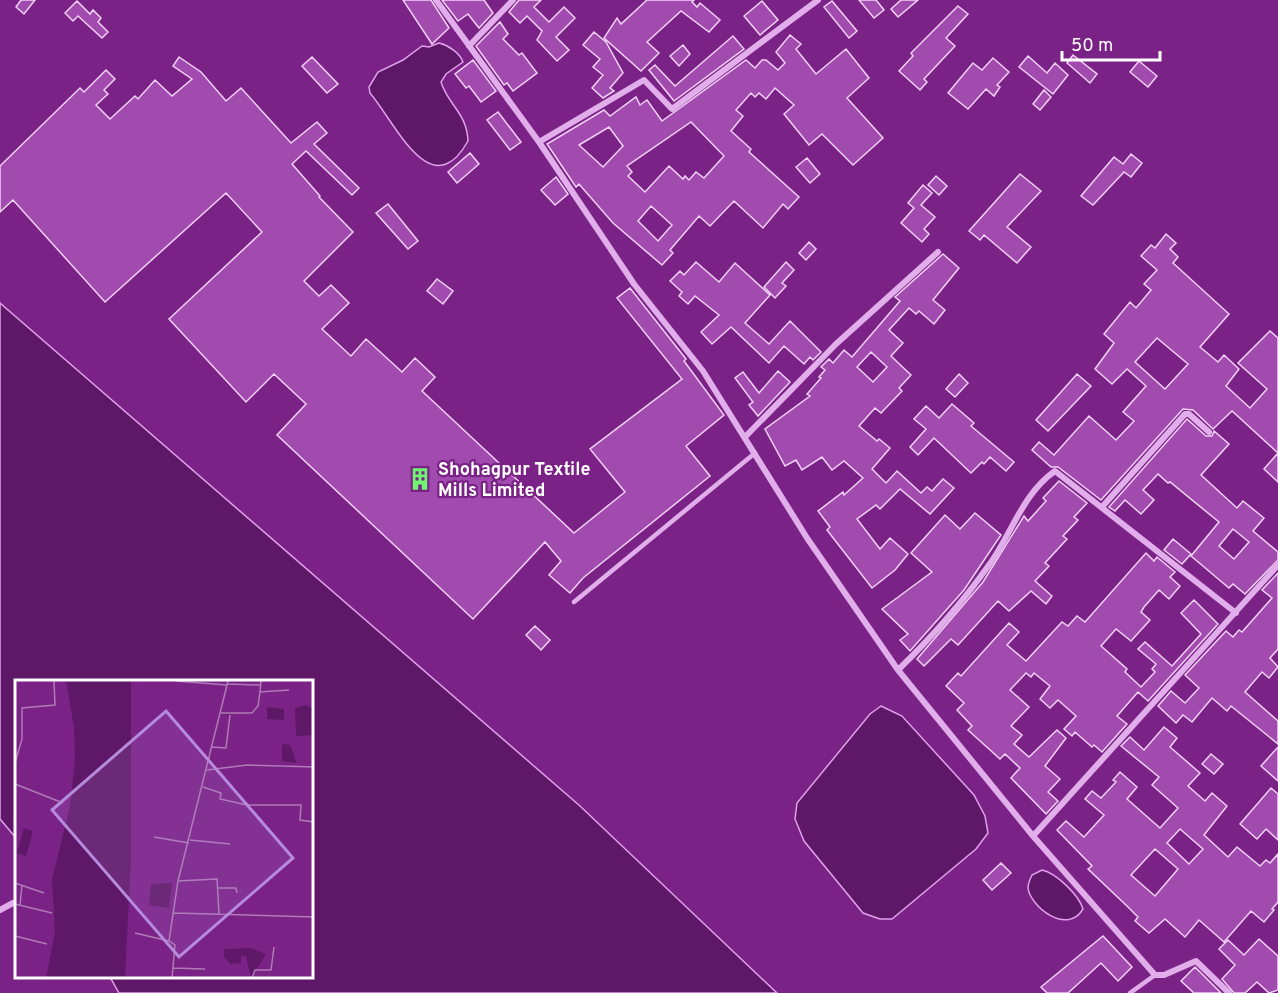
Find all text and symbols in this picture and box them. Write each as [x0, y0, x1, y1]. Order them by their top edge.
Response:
scale bar [1062, 24, 1160, 62]
text: 50 m [1071, 35, 1113, 58]
place label: Shohagpur Textile Mills Limited [438, 459, 590, 503]
building icon: Shohagpur Textile Mills Limited [407, 466, 433, 492]
inset map [15, 680, 314, 978]

